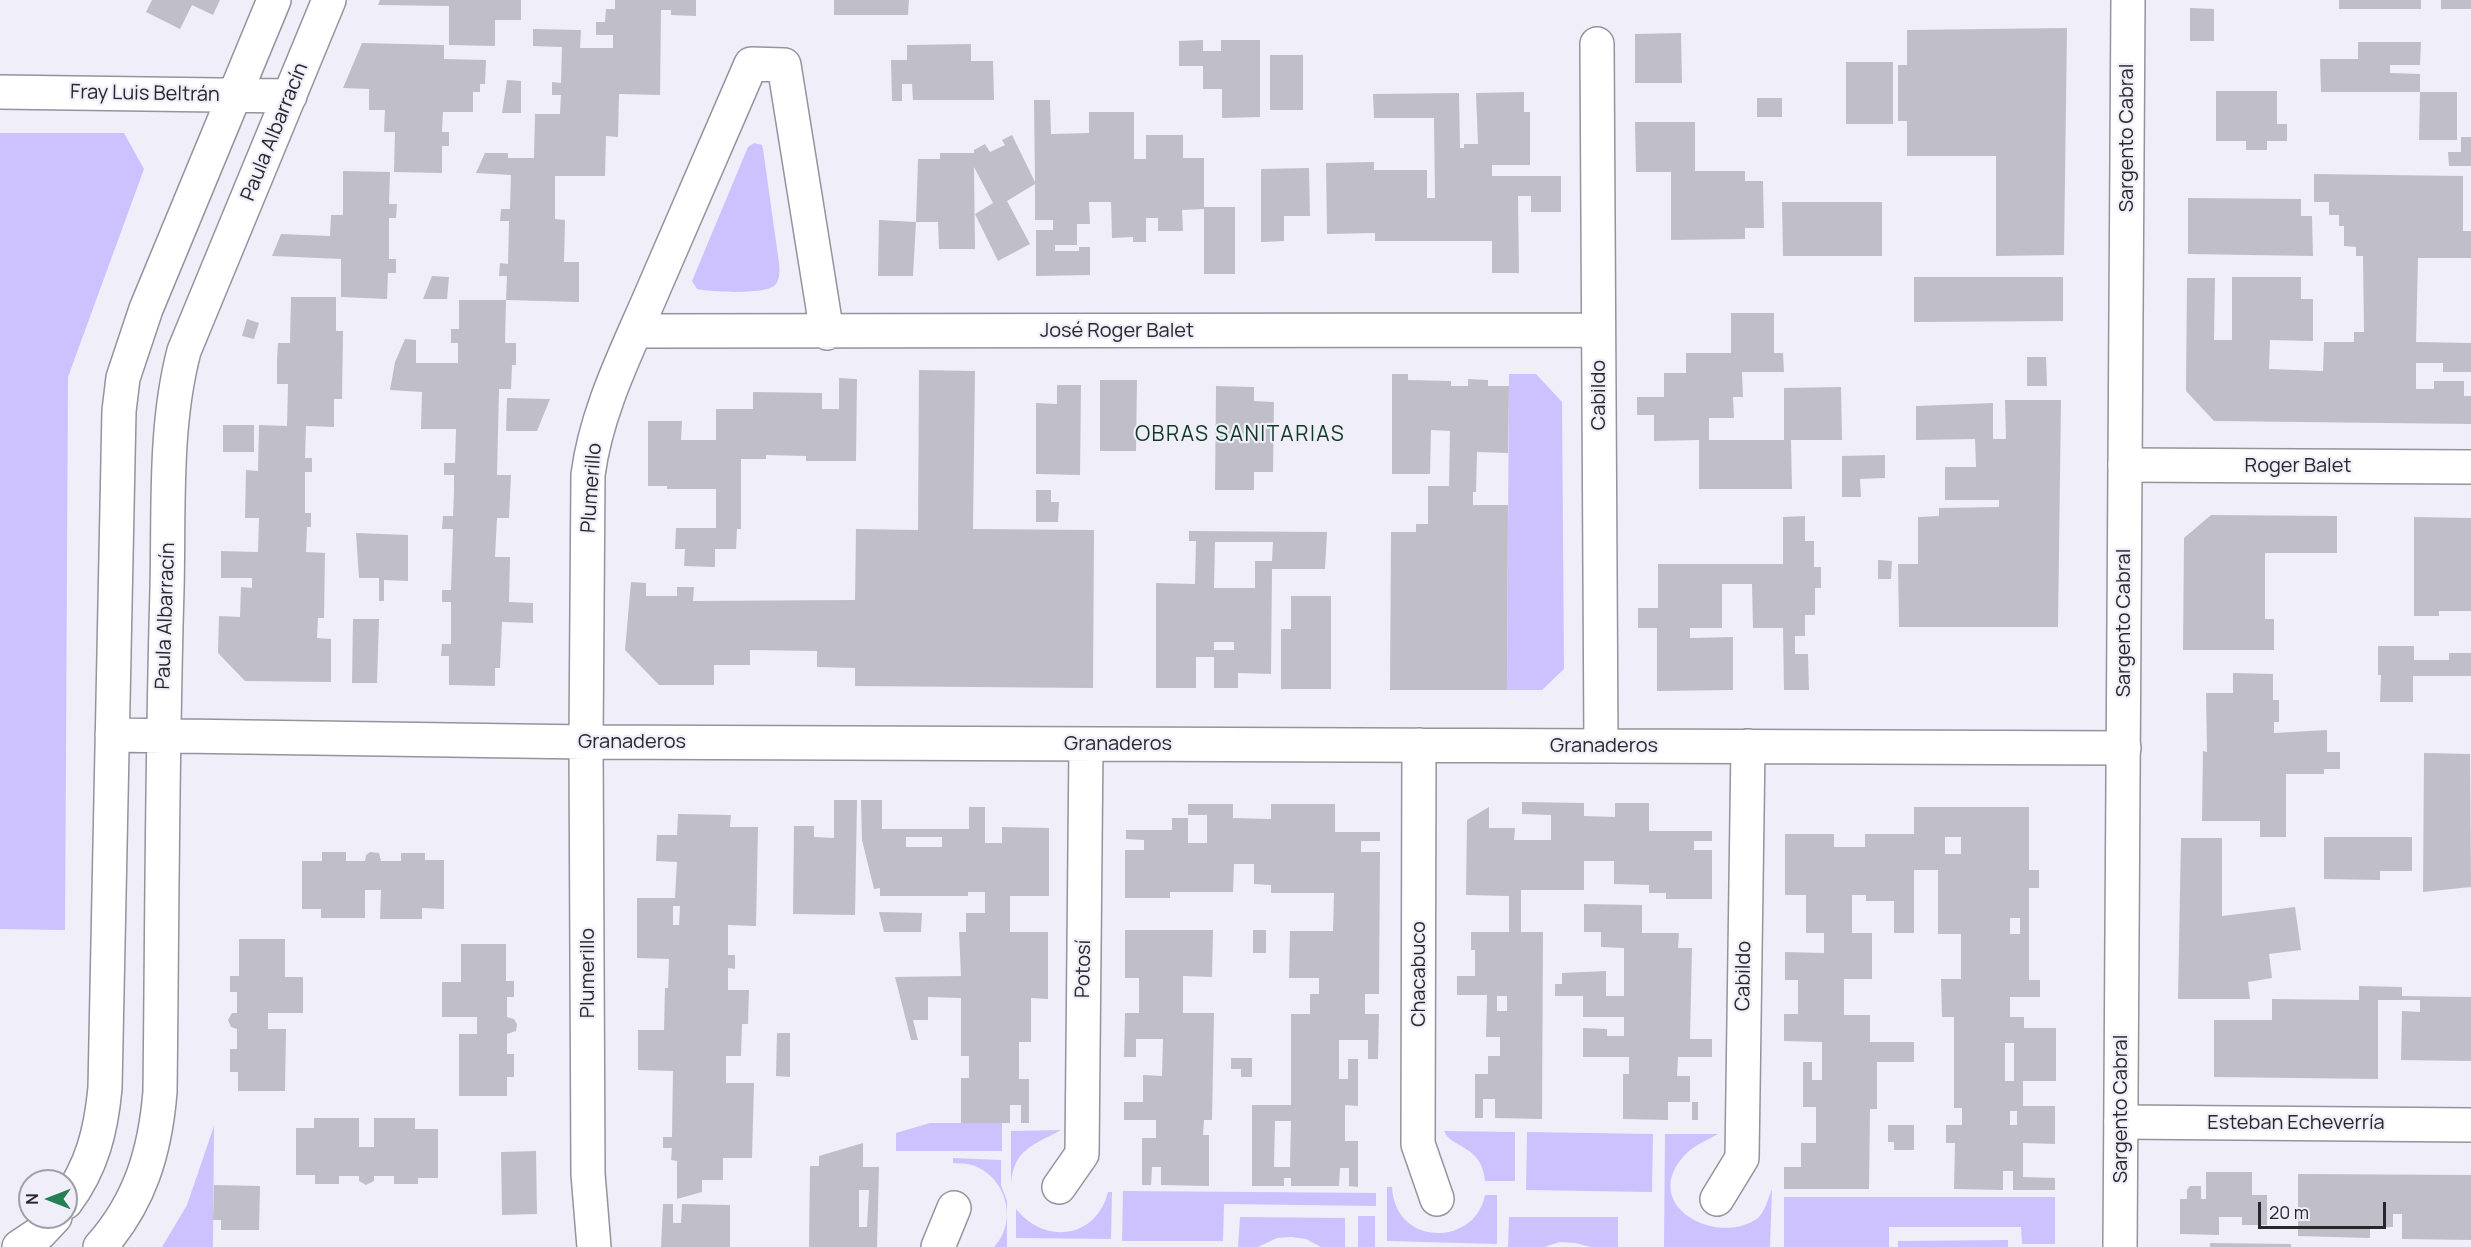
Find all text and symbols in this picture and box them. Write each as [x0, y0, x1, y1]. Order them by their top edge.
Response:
street label: Paula Albarracín [236, 59, 314, 205]
street label: Sargento Cabral [2115, 64, 2139, 212]
street label: Fray Luis Beltrán [70, 81, 220, 107]
street label: José Roger Balet [1040, 319, 1194, 343]
street label: Cabildo [1587, 360, 1611, 430]
district label: OBRAS SANITARIAS [1135, 422, 1345, 448]
street label: Plumerillo [577, 442, 607, 534]
street label: Roger Balet [2245, 454, 2351, 478]
street label: Paula Albarracín [151, 542, 181, 690]
street label: Sargento Cabral [2112, 549, 2136, 697]
street label: Granaderos [578, 730, 686, 754]
street label: Granaderos [1064, 732, 1172, 756]
street label: Granaderos [1550, 734, 1658, 758]
street label: Chacabuco [1407, 921, 1431, 1027]
street label: Plumerillo [576, 928, 600, 1018]
street label: Potosí [1071, 940, 1097, 998]
street label: Cabildo [1731, 941, 1757, 1011]
street label: Sargento Cabral [2109, 1035, 2133, 1183]
street label: Esteban Echeverría [2207, 1111, 2385, 1135]
north arrow [18, 1169, 78, 1229]
scale bar [2261, 1190, 2388, 1228]
text: N [21, 1193, 43, 1205]
text: 20 m [2269, 1200, 2309, 1224]

